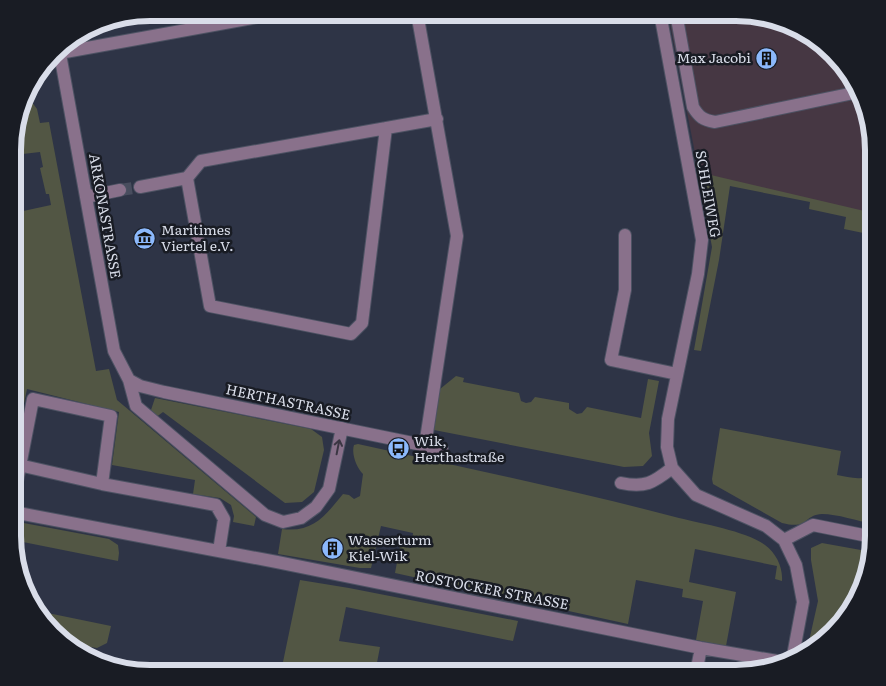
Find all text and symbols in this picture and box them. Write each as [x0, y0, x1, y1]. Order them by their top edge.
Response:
building icon: Max Jacobi [755, 46, 779, 70]
place label: Max Jacobi [676, 47, 751, 67]
street label: SCHLEIWEG [691, 149, 727, 239]
street label: ARKONASTRASSE [85, 152, 127, 280]
place label: Maritimes Viertel e.V. [161, 219, 234, 255]
museum icon: Maritimes Viertel e.V. [133, 226, 157, 250]
street label: HERTHASTRASSE [224, 378, 352, 424]
place label: Wik, Herthastraße [414, 430, 504, 466]
bus stop icon: Wik, Herthastraße [386, 437, 410, 461]
one-way arrow [334, 440, 343, 456]
place label: Wasserturm Kiel-Wik [348, 529, 432, 565]
building icon: Wasserturm Kiel-Wik [320, 536, 344, 560]
street label: ROSTOCKER STRASSE [414, 564, 571, 614]

